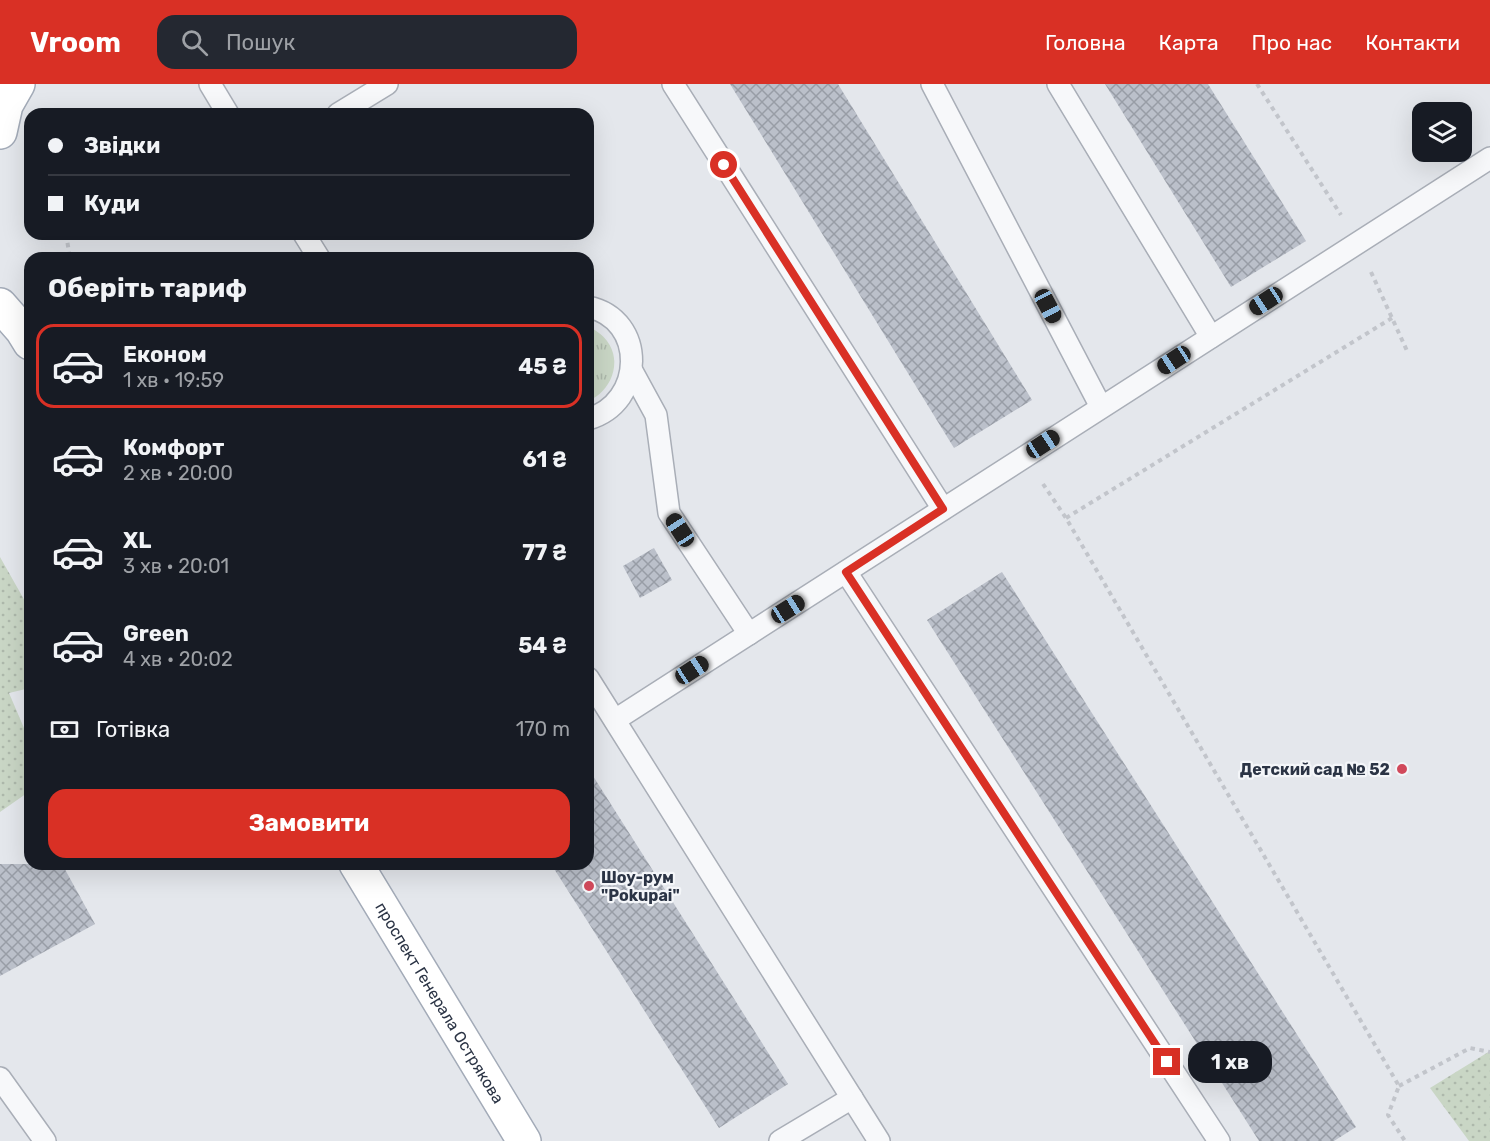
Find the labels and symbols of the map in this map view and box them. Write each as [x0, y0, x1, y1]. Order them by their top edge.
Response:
route start [710, 151, 737, 178]
car [1246, 284, 1286, 318]
car [1032, 286, 1064, 326]
car [1154, 343, 1194, 377]
car [1023, 427, 1063, 461]
car [663, 510, 697, 550]
car [768, 592, 808, 626]
car [672, 653, 712, 687]
place label: Детский сад № 52 [1240, 760, 1390, 779]
marker: Детский сад № 52 [1395, 762, 1409, 776]
place label: Шоу-рум "Pokupai" [601, 868, 680, 905]
marker: Шоу-рум "Pokupai" [582, 879, 596, 893]
street label: проспект Генерала Острякова [372, 898, 508, 1107]
callout: 1 хв [1188, 1041, 1272, 1083]
route end [1153, 1048, 1180, 1075]

